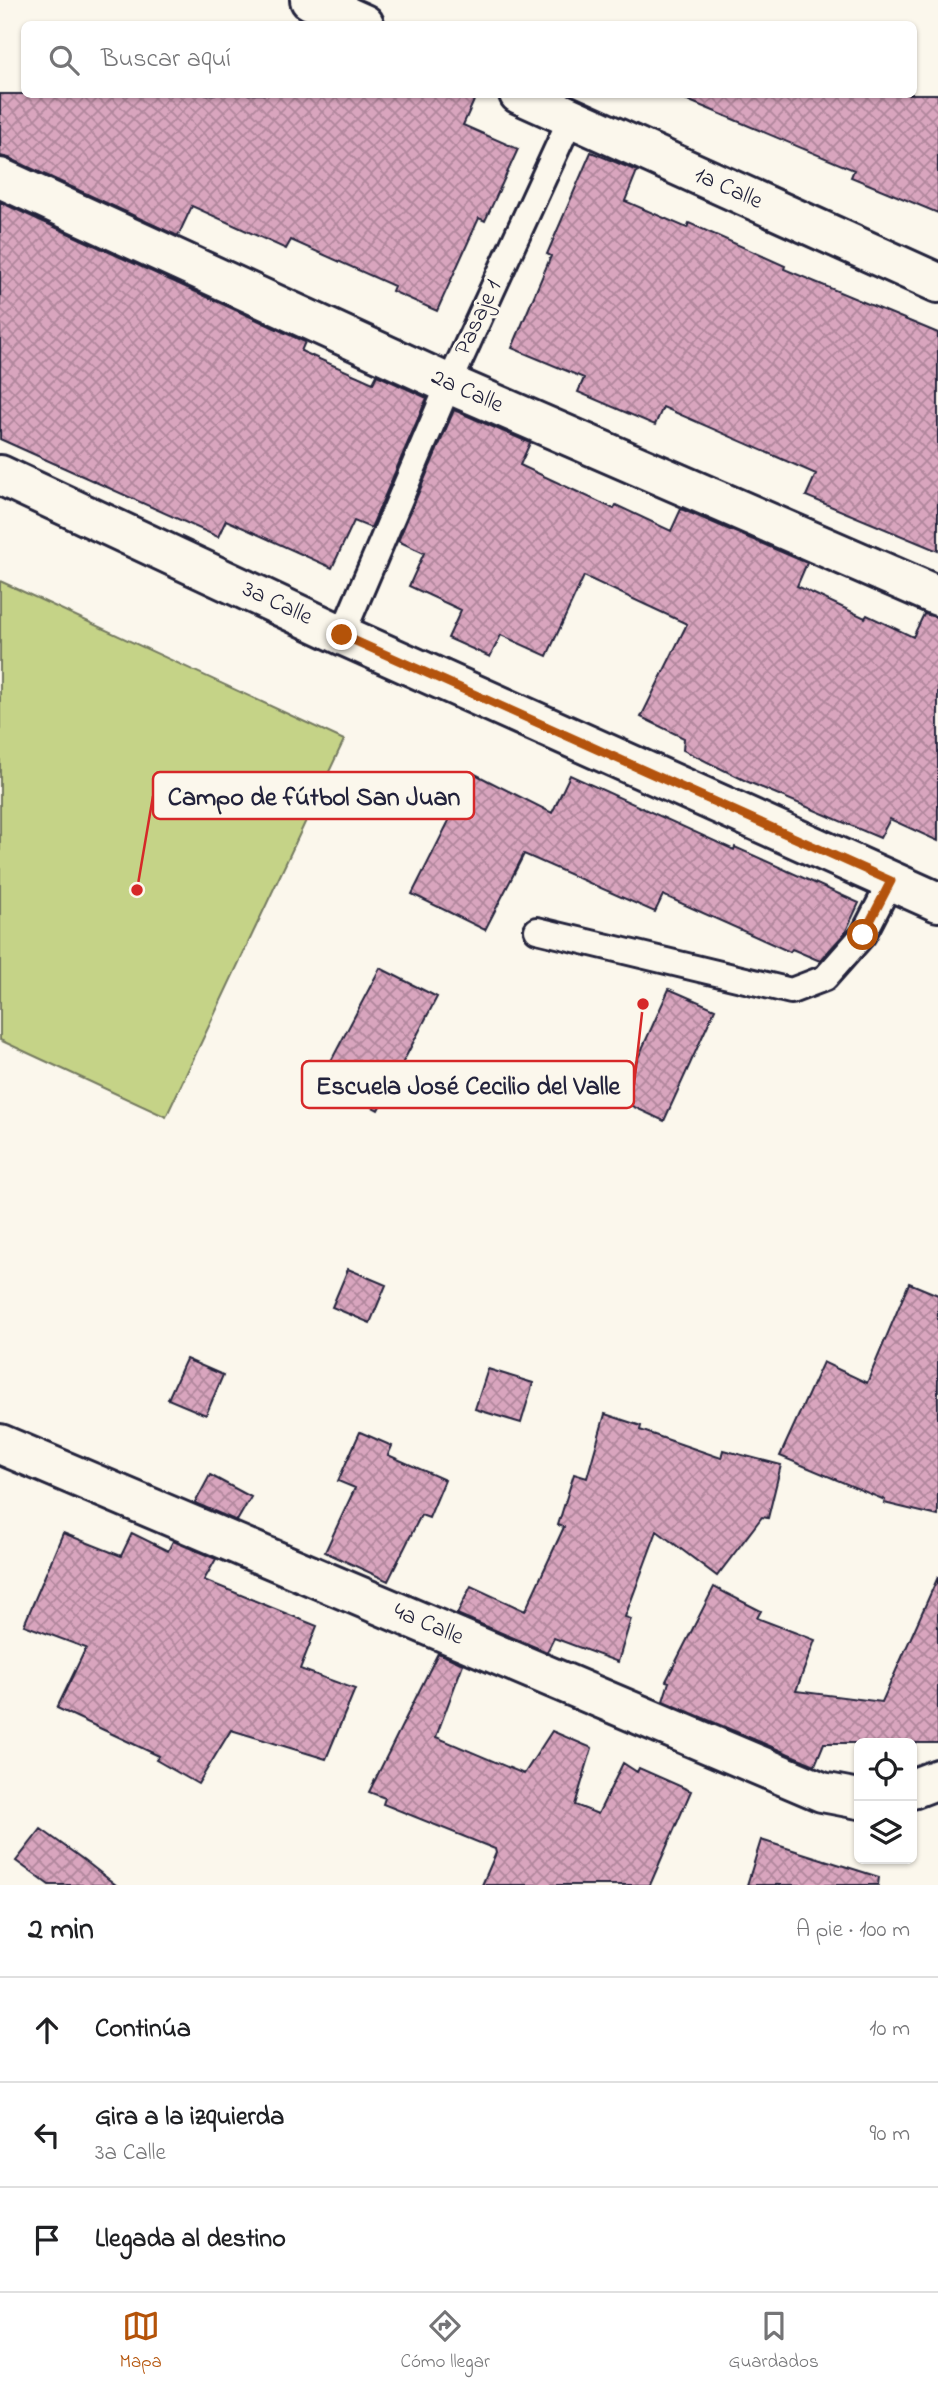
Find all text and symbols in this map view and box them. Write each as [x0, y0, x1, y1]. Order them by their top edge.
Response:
search box [21, 21, 917, 98]
icon: search [45, 41, 83, 79]
text: Buscar aquí [101, 41, 231, 79]
street label: 1a Calle [688, 158, 768, 220]
street label: Pasaje 1 [446, 274, 512, 362]
street label: 2a Calle [425, 361, 509, 424]
street label: 3a Calle [236, 573, 318, 636]
route end [326, 619, 357, 650]
callout: Campo de fútbol San Juan [153, 772, 474, 819]
text: Campo de fútbol San Juan [168, 780, 461, 818]
route start [847, 919, 878, 950]
callout: Escuela José Cecilio del Valle [302, 1061, 634, 1108]
text: Escuela José Cecilio del Valle [316, 1069, 622, 1107]
street label: 4a Calle [387, 1594, 469, 1656]
map controls [854, 1738, 917, 1864]
button: locate [854, 1738, 917, 1801]
button: layers [854, 1801, 917, 1864]
text: 2 min [28, 1909, 94, 1953]
text: A pie · 100 m [796, 1914, 910, 1947]
icon: ahead [28, 2011, 66, 2049]
text: Continúa [95, 2011, 191, 2049]
text: 10 m [869, 2013, 910, 2046]
text: Gira a la izquierda [95, 2099, 284, 2137]
icon: left [28, 2116, 66, 2154]
text: 90 m [870, 2118, 910, 2151]
text: 3a Calle [95, 2137, 166, 2170]
icon: arrive [28, 2221, 66, 2259]
text: Llegada al destino [95, 2221, 286, 2259]
tab: Mapa [119, 2307, 162, 2376]
tab: Cómo llegar [401, 2307, 490, 2376]
tab: Guardados [729, 2307, 819, 2376]

